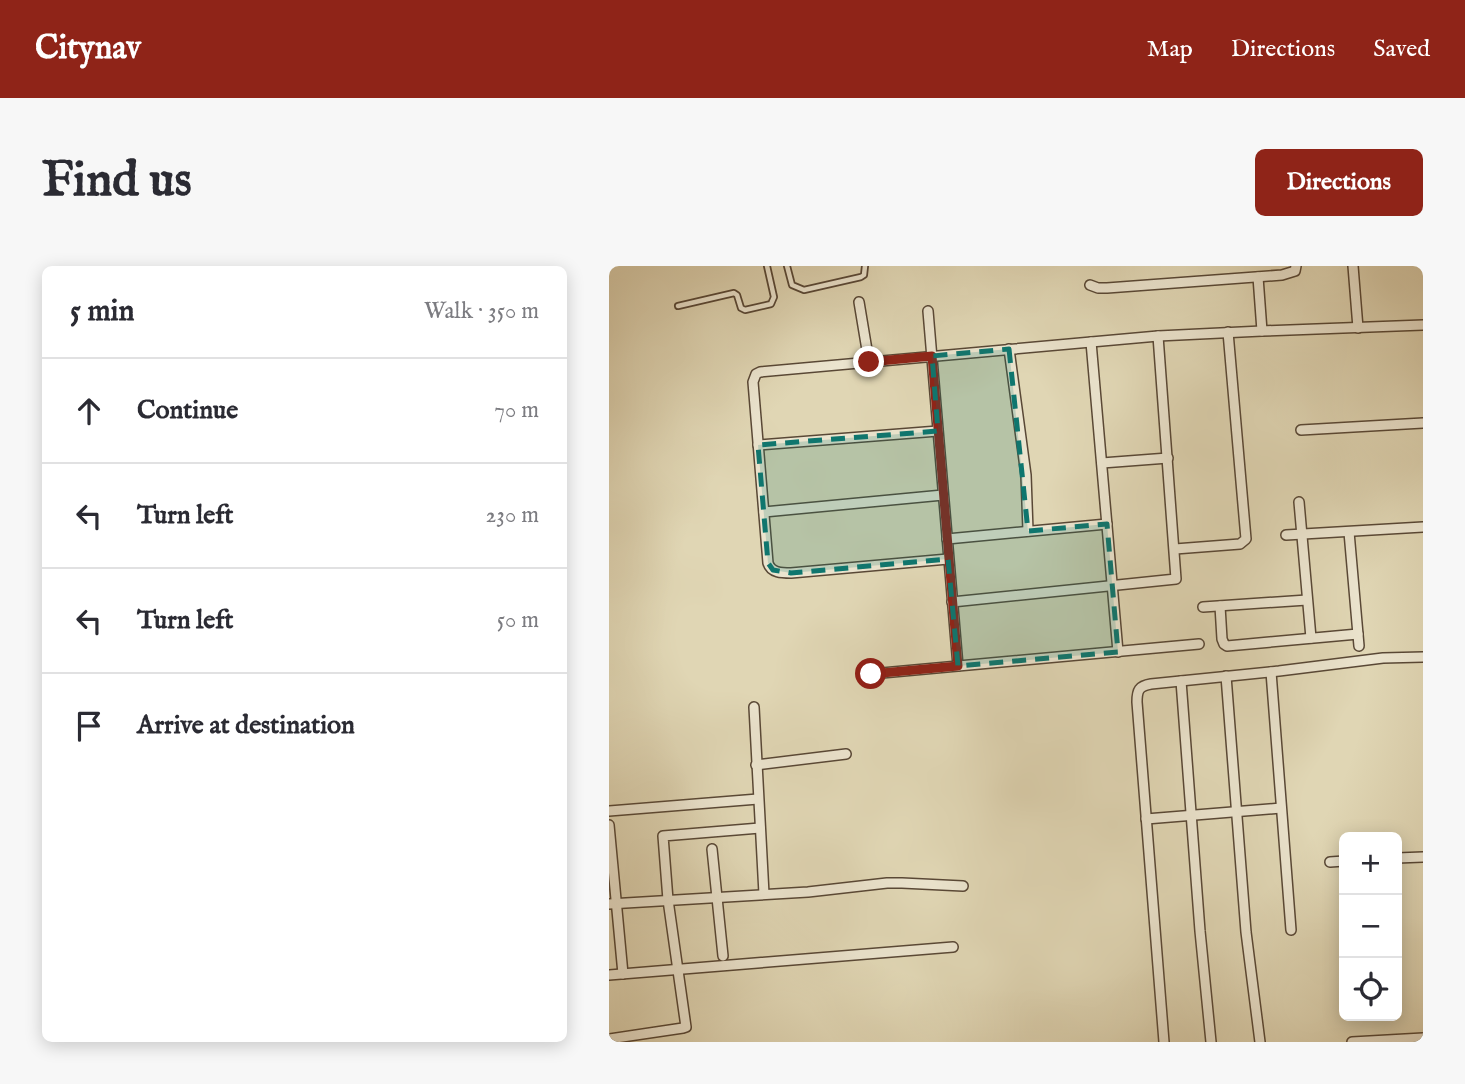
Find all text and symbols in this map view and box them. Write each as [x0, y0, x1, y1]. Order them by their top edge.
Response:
text: Citynav [35, 28, 141, 70]
text: Map [1147, 34, 1193, 65]
text: Directions [1231, 34, 1335, 65]
text: Saved [1373, 34, 1430, 65]
button: Directions [1255, 149, 1423, 216]
text: Find us [42, 151, 192, 213]
text: 5 min [70, 293, 135, 331]
text: Walk · 350 m [424, 297, 539, 326]
route end [853, 346, 884, 377]
icon: ahead [70, 392, 108, 430]
text: Continue [137, 394, 238, 427]
text: 70 m [494, 396, 539, 425]
icon: left [70, 497, 108, 535]
text: Turn left [137, 499, 234, 532]
text: 230 m [486, 501, 539, 530]
icon: left [70, 602, 108, 640]
text: Turn left [137, 604, 234, 637]
text: 50 m [497, 606, 539, 635]
route start [855, 658, 886, 689]
icon: arrive [70, 707, 108, 745]
text: Arrive at destination [137, 709, 355, 742]
map controls [1339, 832, 1402, 1021]
button: + [1339, 832, 1402, 895]
button: − [1339, 895, 1402, 958]
button: locate [1339, 958, 1402, 1021]

